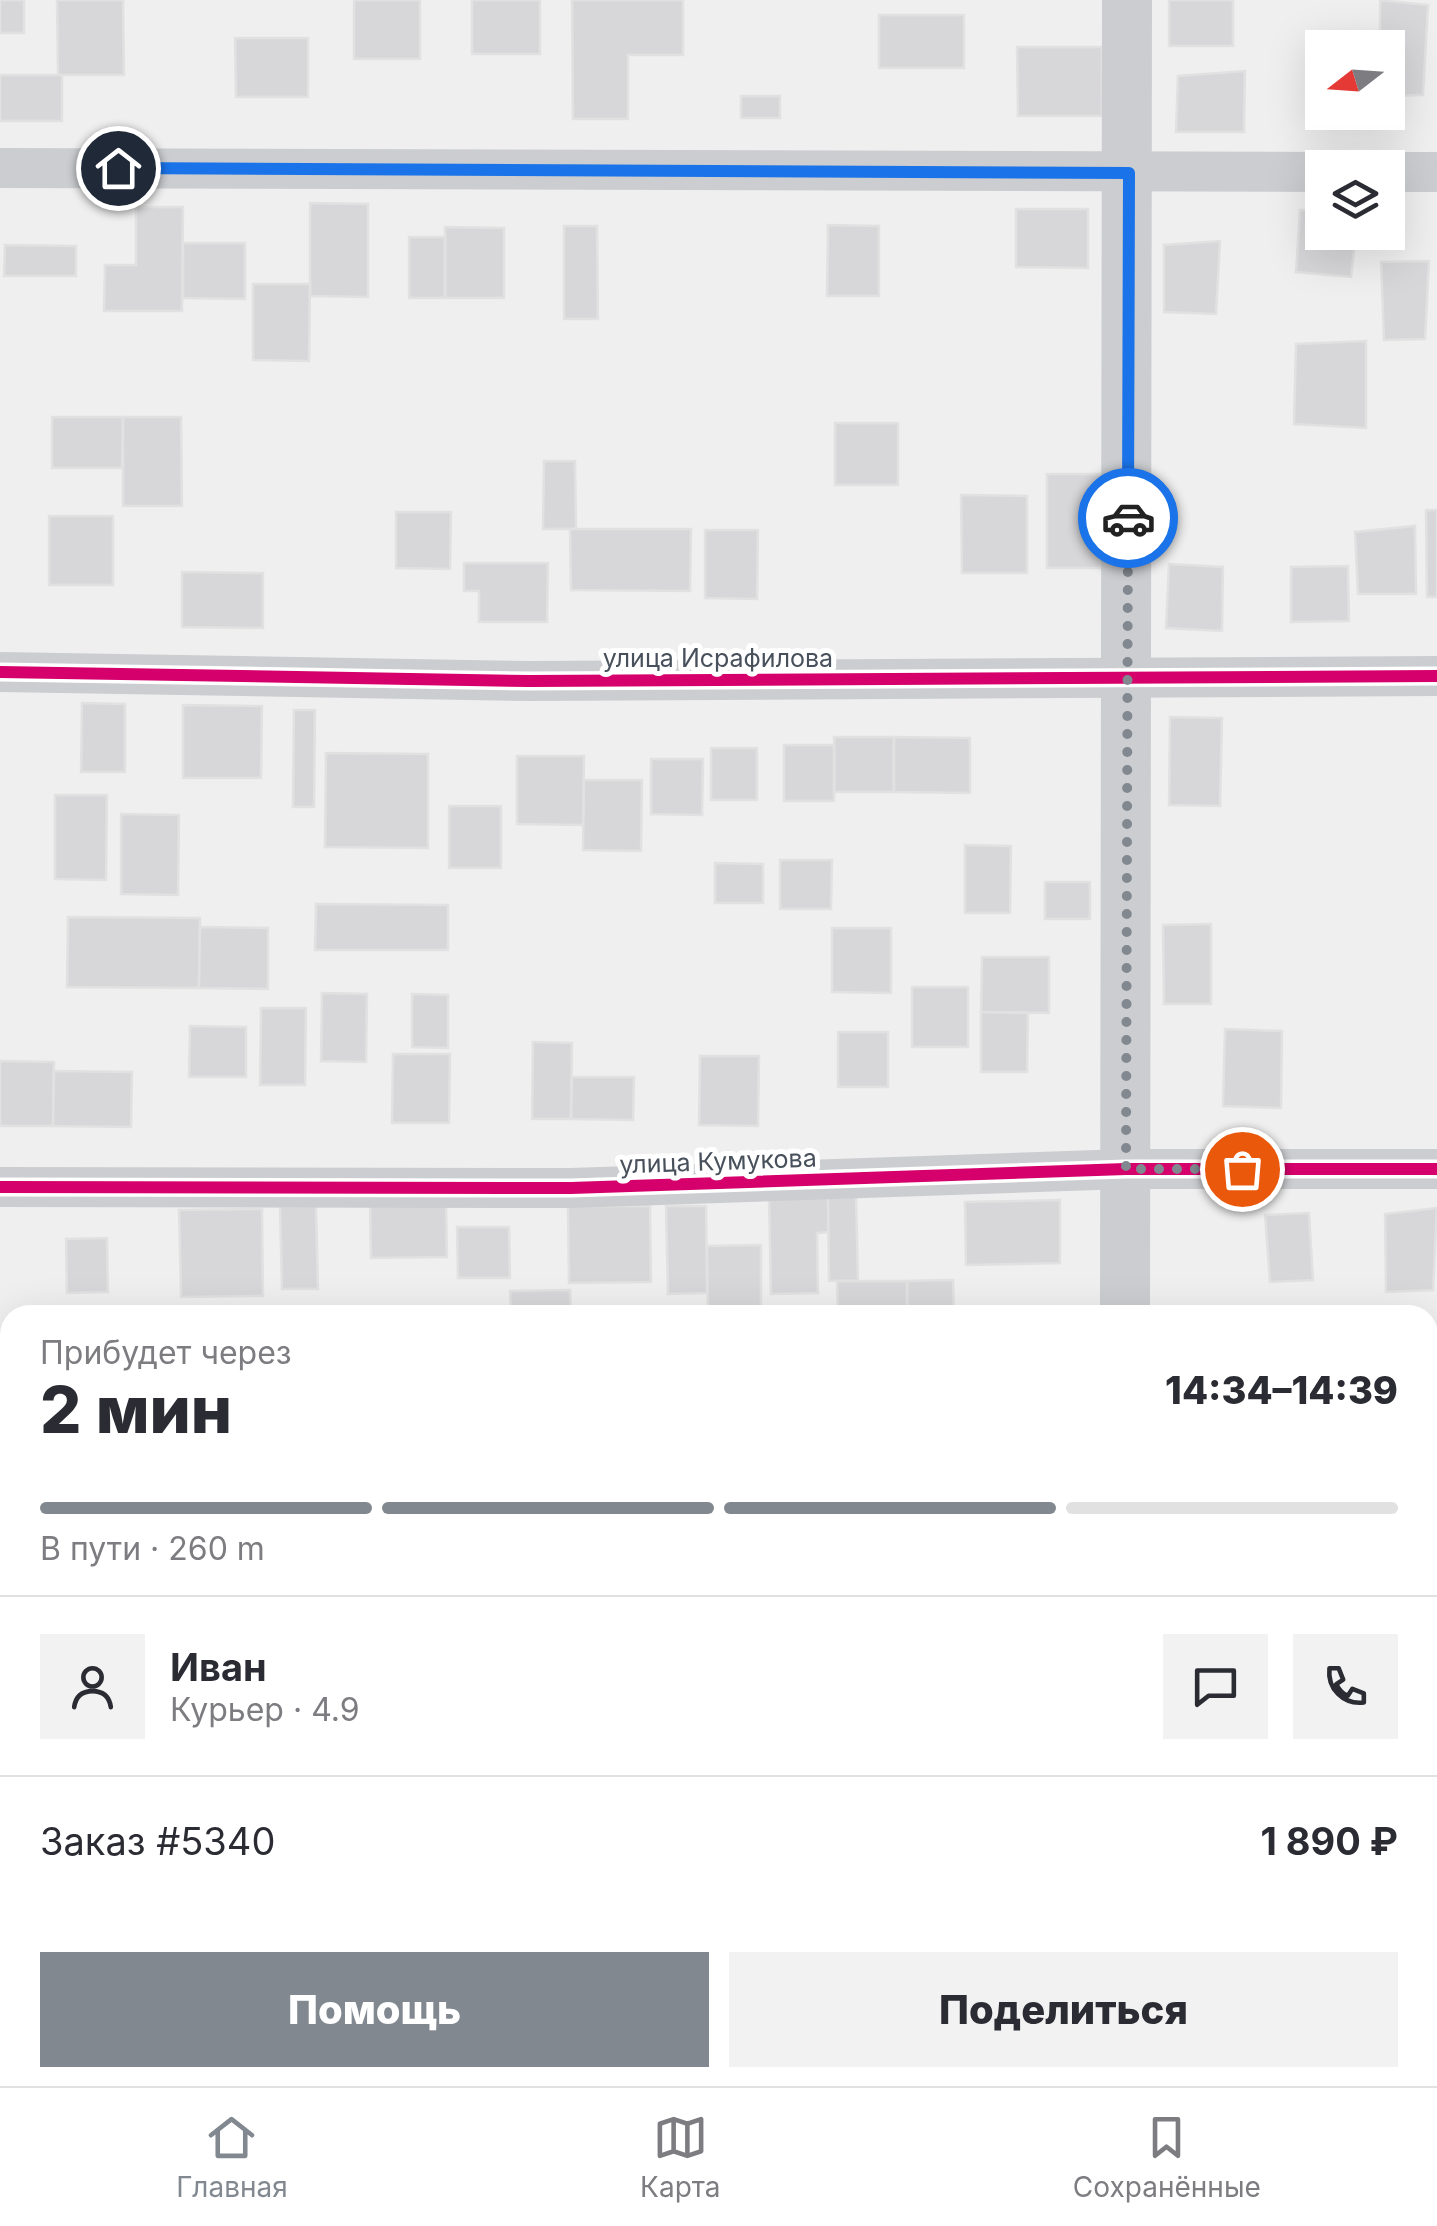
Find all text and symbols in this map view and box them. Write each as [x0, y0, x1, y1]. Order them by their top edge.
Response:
north arrow [1305, 30, 1405, 130]
map controls [1305, 30, 1405, 250]
pin [76, 126, 161, 211]
icon: home [91, 141, 146, 196]
button: layers [1305, 150, 1405, 250]
courier [1078, 468, 1178, 568]
icon: car [1101, 491, 1156, 546]
street label: улица Исрафилова [603, 643, 833, 673]
pin [1200, 1127, 1285, 1212]
icon: bag [1215, 1142, 1270, 1197]
street label: улица Кумукова [619, 1143, 817, 1179]
text: Прибудет через [40, 1333, 292, 1372]
text: 14:34–14:39 [1165, 1367, 1398, 1413]
text: 2 мин [40, 1370, 232, 1449]
text: В пути · 260 m [40, 1529, 265, 1568]
button: person [40, 1634, 145, 1739]
button: chat [1163, 1634, 1268, 1739]
button: phone [1293, 1634, 1398, 1739]
text: Иван [170, 1644, 267, 1690]
text: Курьер · 4.9 [170, 1690, 360, 1729]
text: Заказ #5340 [40, 1818, 275, 1864]
text: 1 890 ₽ [1260, 1818, 1398, 1864]
button: Помощь [40, 1952, 709, 2067]
button: Поделиться [729, 1952, 1398, 2067]
tab: Главная [176, 2110, 288, 2204]
tab: Карта [640, 2110, 721, 2204]
tab: Сохранённые [1073, 2110, 1261, 2204]

